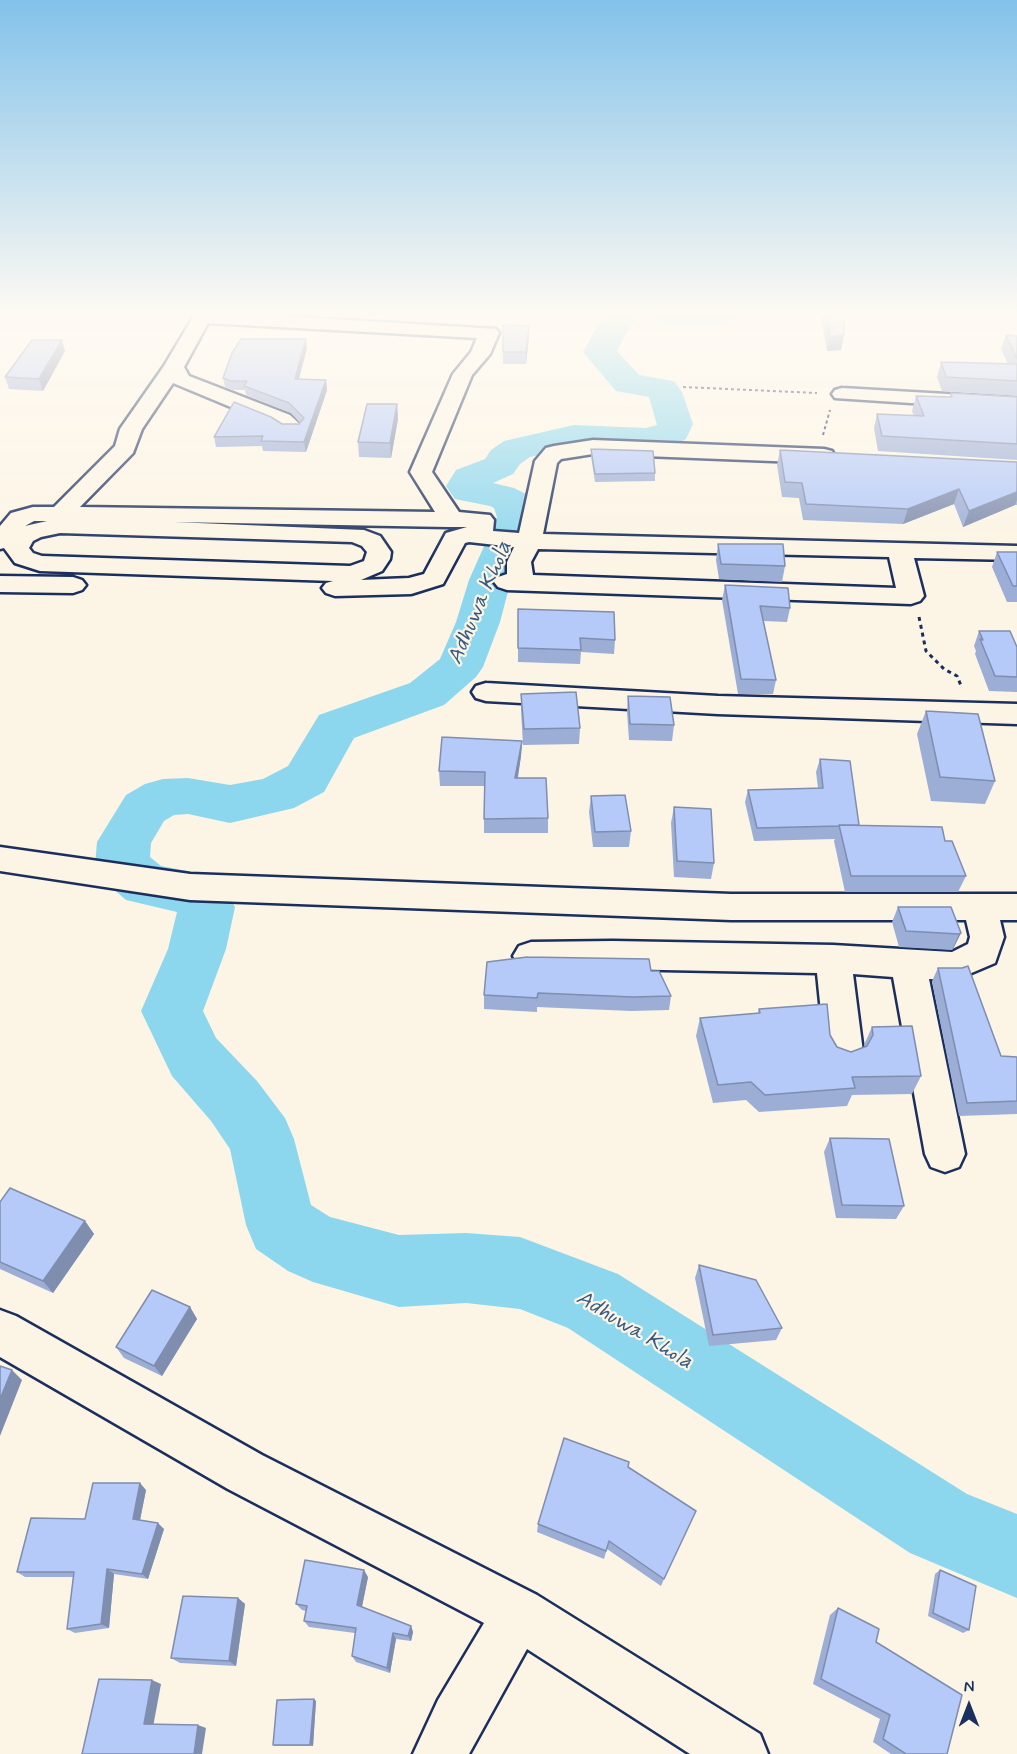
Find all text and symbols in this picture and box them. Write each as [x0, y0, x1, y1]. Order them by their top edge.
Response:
water label: Adhuwa Khola [443, 537, 519, 669]
water label: Adhuwa Khola [571, 1286, 697, 1376]
north arrow [939, 1676, 999, 1736]
text: N [964, 1677, 974, 1698]

